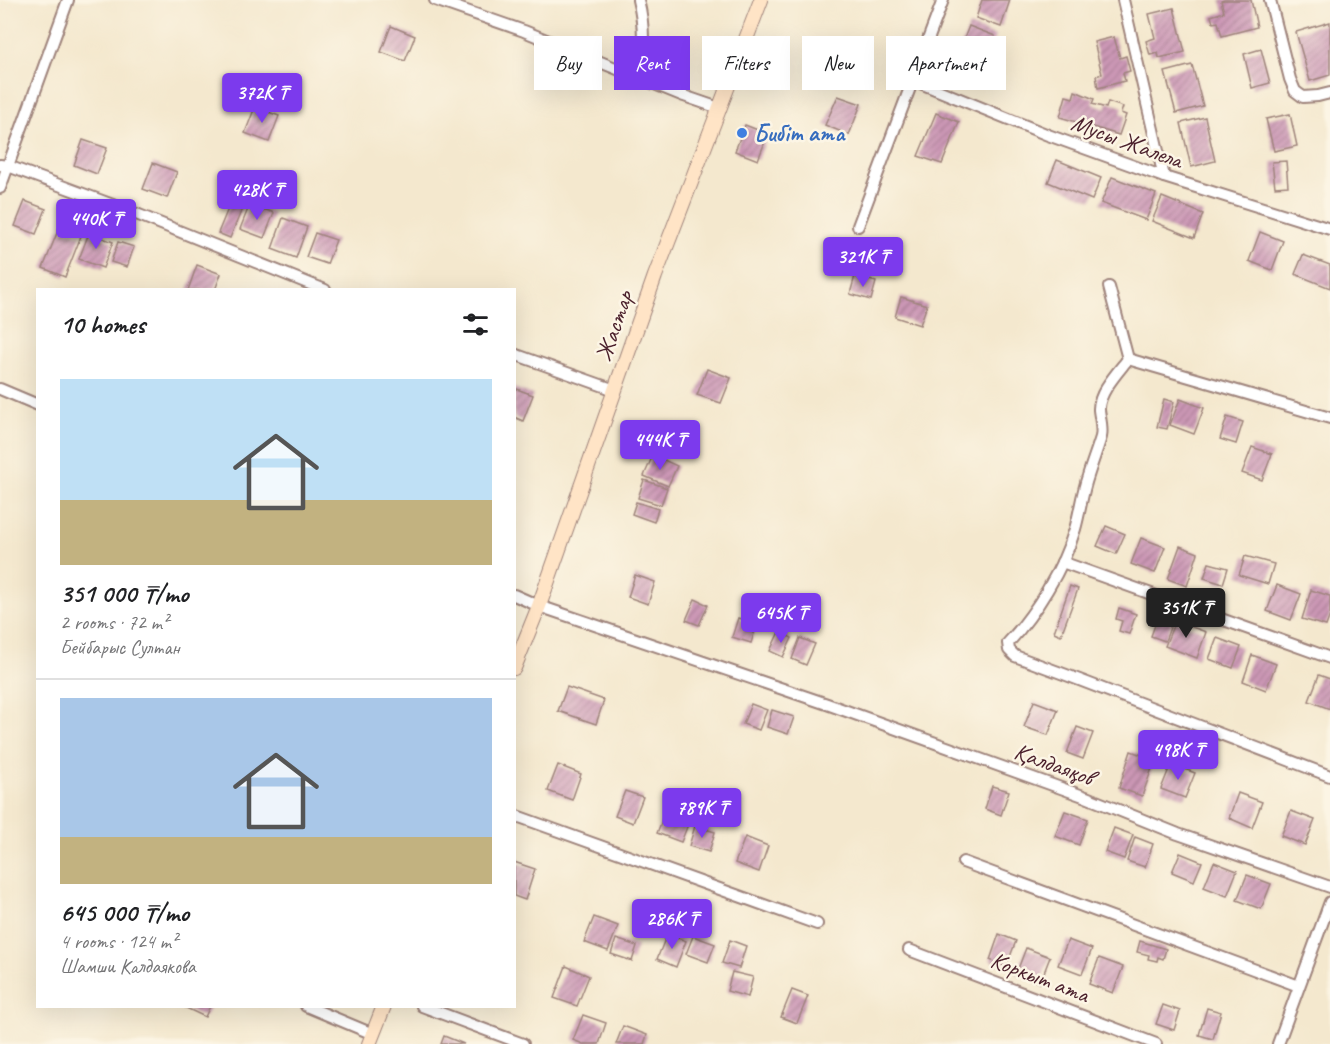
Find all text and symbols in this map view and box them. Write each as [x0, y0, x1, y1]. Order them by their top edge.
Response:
chip: Buy [534, 36, 602, 90]
chip: Rent [614, 36, 690, 90]
chip: Filters [702, 36, 790, 90]
chip: New [802, 36, 874, 90]
chip: Apartment [886, 36, 1006, 90]
pin: 372K ₸ [213, 73, 311, 124]
text: 372K ₸ [236, 80, 288, 105]
street label: Мусы Жалела [1067, 107, 1189, 176]
place label: Бибіт ата [754, 118, 846, 148]
marker: Бибіт ата [735, 126, 749, 140]
pin: 428K ₸ [208, 170, 306, 221]
text: 428K ₸ [231, 177, 283, 202]
pin: 440K ₸ [47, 199, 145, 250]
text: 440K ₸ [70, 206, 122, 231]
pin: 321K ₸ [814, 237, 912, 288]
text: 321K ₸ [837, 244, 889, 269]
street label: Жастар [588, 285, 641, 365]
text: 10 homes [60, 308, 145, 341]
icon: filters [459, 308, 492, 341]
icon: home [222, 418, 330, 526]
pin: 444K ₸ [611, 420, 709, 471]
text: 444K ₸ [634, 427, 686, 452]
text: 351 000 ₸/mo [60, 577, 188, 610]
pin: 351K ₸ [1137, 588, 1235, 639]
pin: 645K ₸ [732, 593, 830, 644]
text: 351K ₸ [1160, 595, 1212, 620]
text: 645K ₸ [755, 600, 807, 625]
text: 2 rooms · 72 m² [60, 610, 168, 635]
text: Бейбарыс Султан [60, 635, 180, 660]
pin: 498K ₸ [1129, 730, 1227, 781]
street label: Қалдаяқов [1010, 736, 1103, 794]
icon: home [222, 737, 330, 845]
text: 498K ₸ [1152, 737, 1204, 762]
pin: 789K ₸ [653, 788, 751, 839]
text: 789K ₸ [676, 795, 728, 820]
text: 645 000 ₸/mo [60, 896, 189, 929]
pin: 286K ₸ [623, 899, 721, 950]
text: 286K ₸ [646, 906, 698, 931]
text: 4 rooms · 124 m² [60, 929, 177, 954]
street label: Коркыт ата [987, 945, 1095, 1010]
text: Шамши Калдаякова [60, 954, 196, 979]

